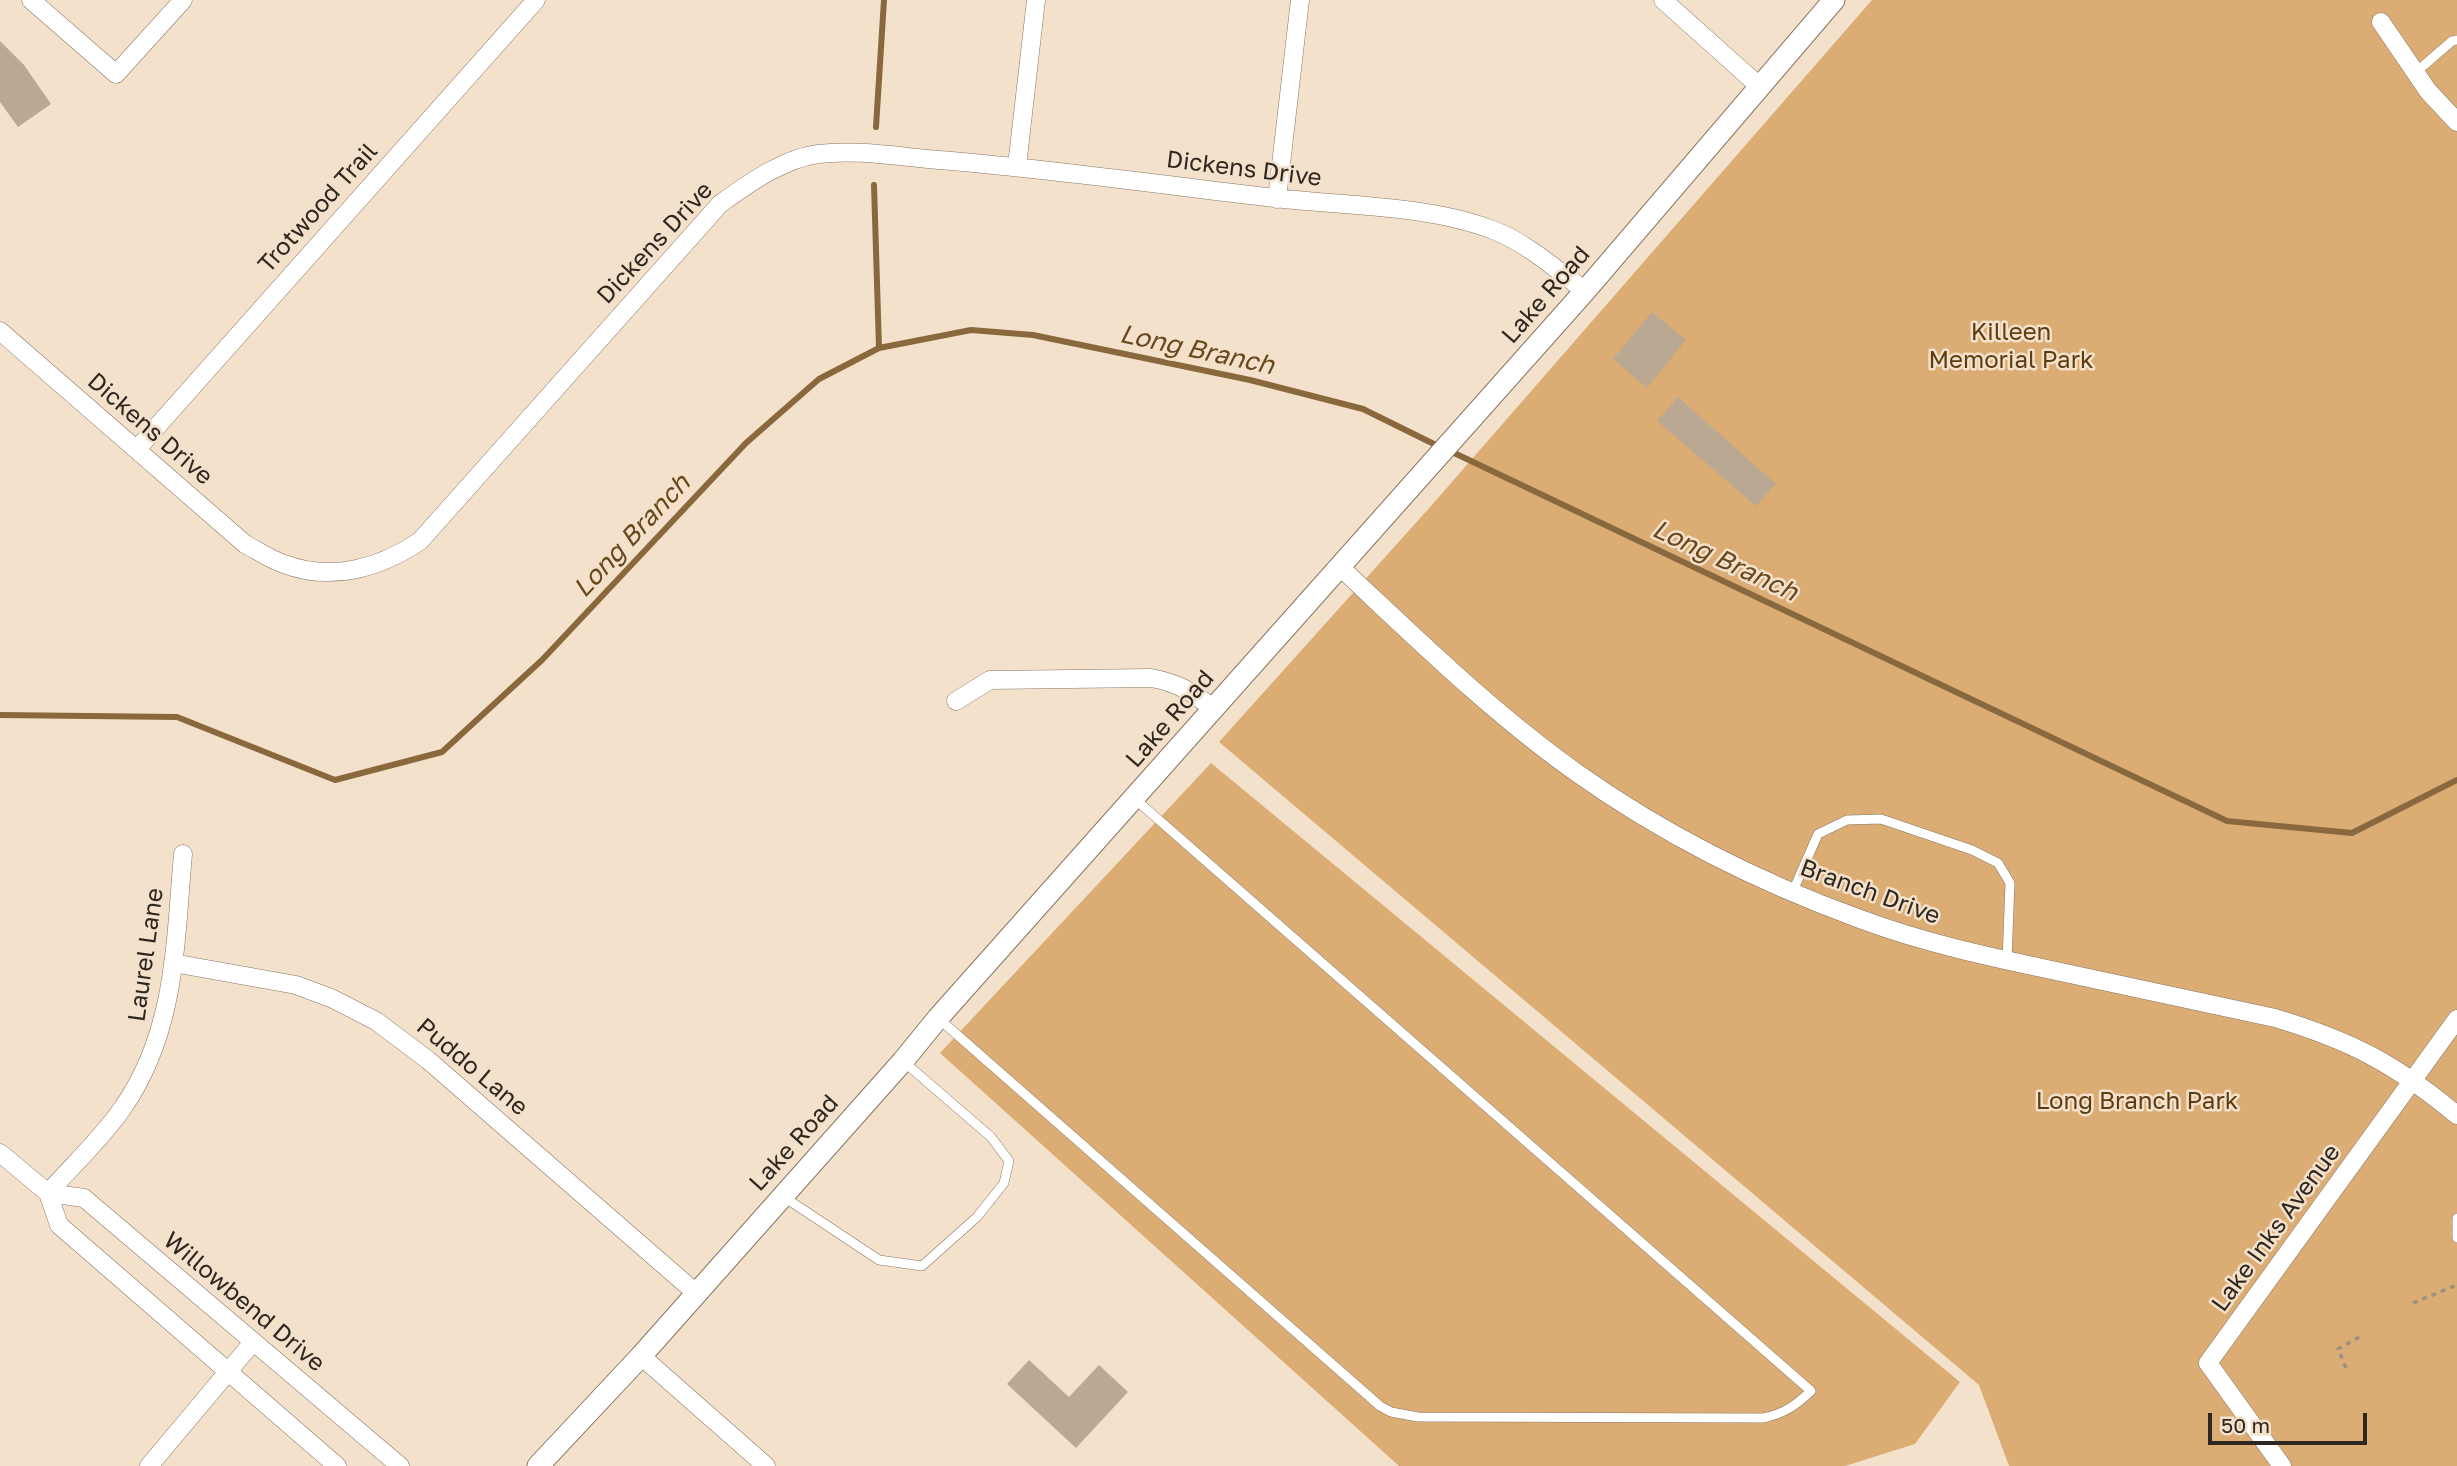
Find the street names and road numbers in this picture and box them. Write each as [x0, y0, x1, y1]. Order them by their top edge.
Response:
street label: Trotwood Trail [252, 137, 384, 279]
street label: Dickens Drive [1165, 145, 1323, 193]
street label: Dickens Drive [591, 176, 719, 310]
street label: Lake Road [1496, 241, 1596, 349]
street label: Dickens Drive [82, 367, 218, 491]
street label: Lake Road [1120, 665, 1220, 773]
street label: Branch Drive [1796, 853, 1944, 931]
street label: Laurel Lane [122, 886, 170, 1024]
street label: Puddo Lane [411, 1012, 533, 1122]
street label: Lake Road [743, 1089, 845, 1197]
street label: Lake Inks Avenue [2206, 1139, 2346, 1317]
street label: Willowbend Drive [157, 1226, 331, 1378]

